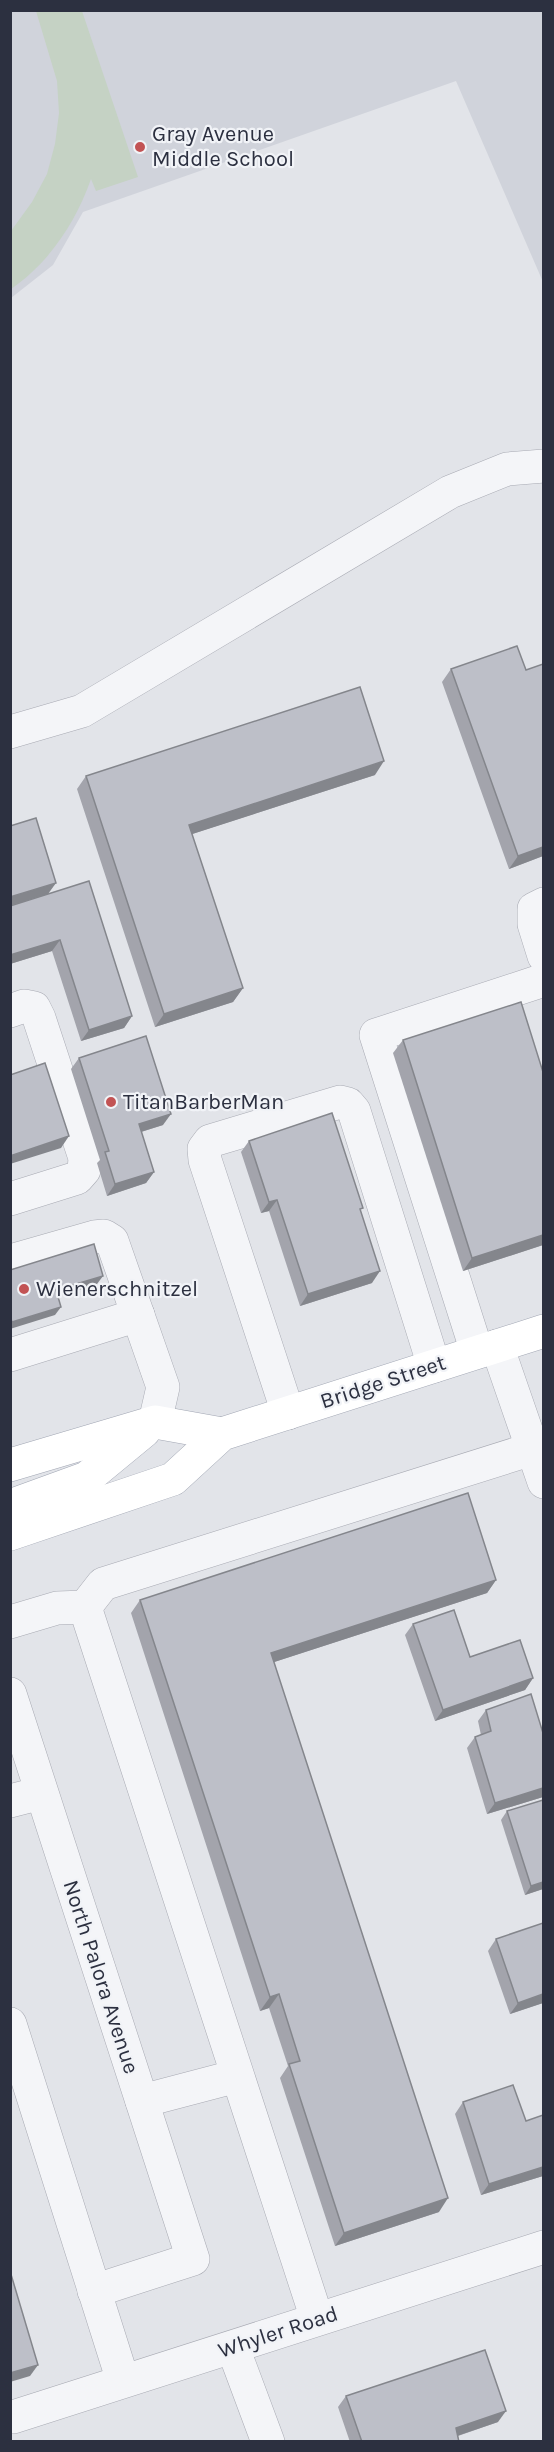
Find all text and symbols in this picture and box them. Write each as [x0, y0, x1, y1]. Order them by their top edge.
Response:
place label: Gray Avenue Middle School [152, 121, 294, 172]
marker: Gray Avenue Middle School [133, 140, 147, 154]
place label: TitanBarberMan [123, 1089, 284, 1115]
marker: TitanBarberMan [104, 1095, 118, 1109]
place label: Wienerschnitzel [36, 1276, 198, 1302]
marker: Wienerschnitzel [17, 1282, 31, 1296]
street label: Bridge Street [317, 1349, 449, 1415]
street label: North Palora Avenue [57, 1877, 145, 2077]
street label: Whyler Road [215, 2300, 341, 2364]

